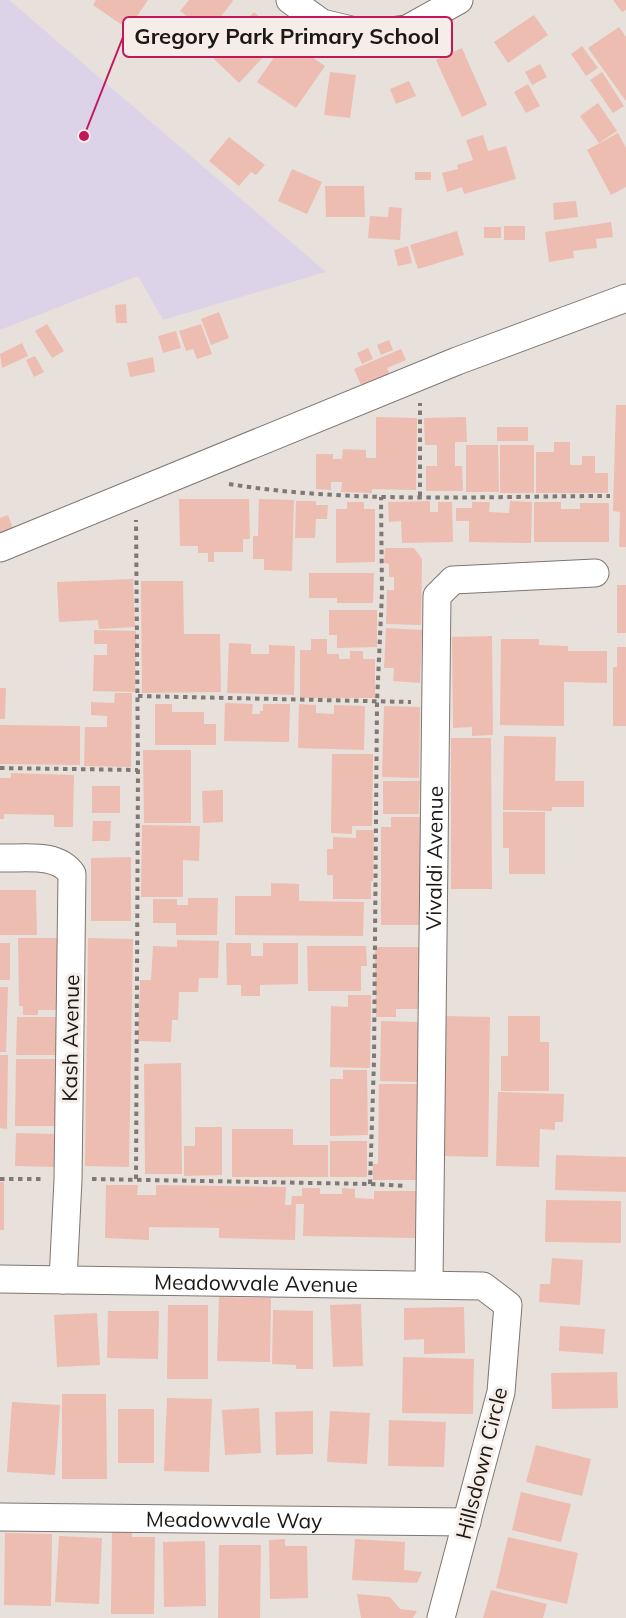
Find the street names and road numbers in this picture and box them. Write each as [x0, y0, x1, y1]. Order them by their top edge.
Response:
street label: Vivaldi Avenue [420, 786, 448, 930]
street label: Kash Avenue [56, 974, 84, 1102]
street label: Meadowvale Avenue [154, 1268, 358, 1297]
street label: Hillsdown Circle [450, 1384, 512, 1542]
street label: Meadowvale Way [146, 1506, 322, 1533]

